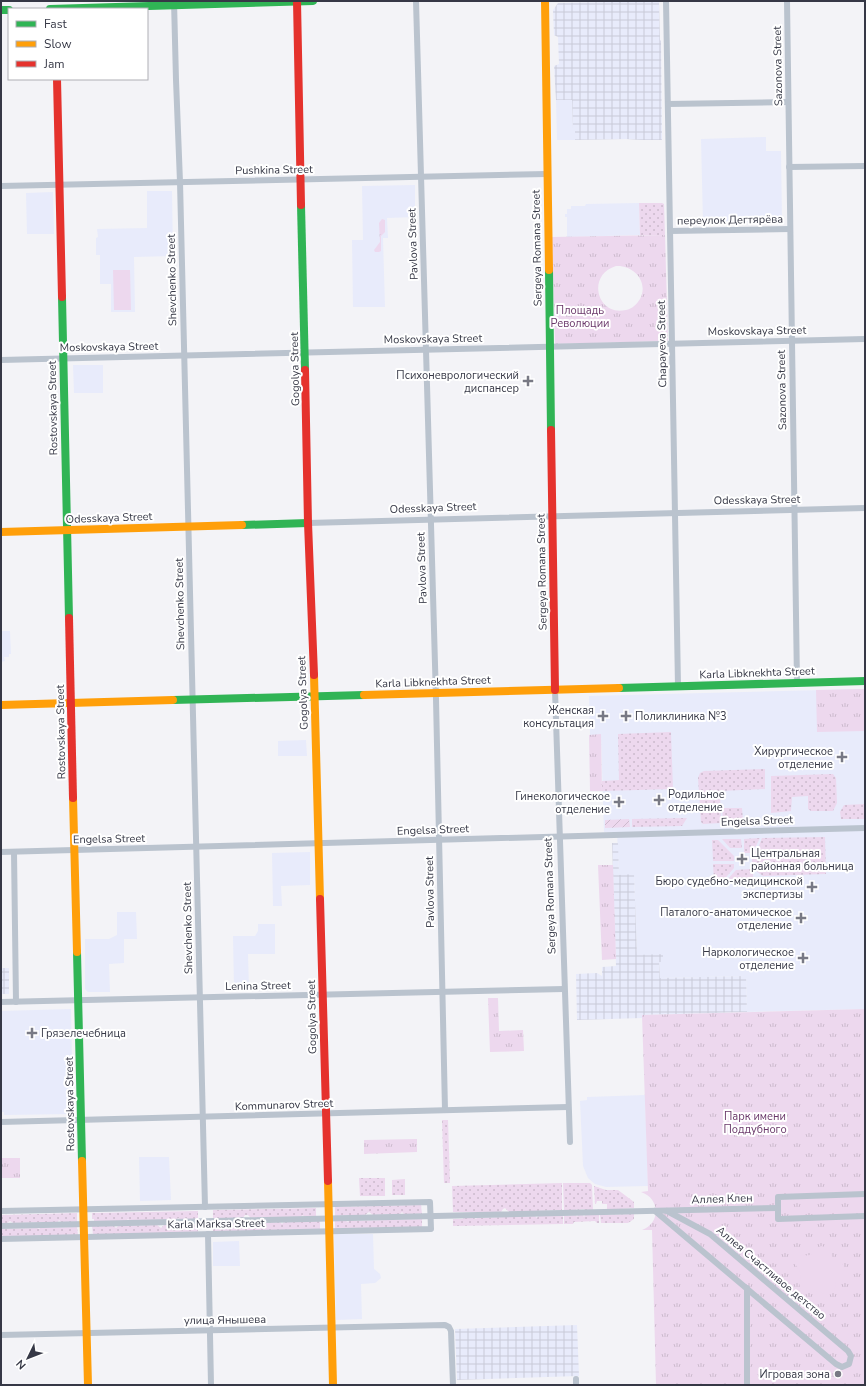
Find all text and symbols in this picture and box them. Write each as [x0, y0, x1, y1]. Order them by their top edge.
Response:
legend [8, 8, 148, 80]
text: Fast [44, 16, 67, 32]
street label: Sazonova Street [770, 26, 786, 106]
text: Slow [44, 36, 72, 52]
text: Jam [43, 56, 65, 72]
street label: Pushkina Street [235, 162, 313, 178]
street label: Sergeya Romana Street [528, 190, 546, 306]
street label: Pavlova Street [404, 208, 422, 280]
street label: переулок Дегтярёва [677, 212, 783, 228]
street label: Shevchenko Street [164, 234, 180, 326]
street label: Chapayeva Street [654, 300, 670, 388]
park label: Площадь Революции [550, 303, 610, 331]
street label: Moskovskaya Street [708, 323, 807, 339]
street label: Moskovskaya Street [384, 331, 483, 347]
street label: Gogolya Street [287, 332, 303, 406]
street label: Moskovskaya Street [60, 339, 159, 355]
street label: Sazonova Street [774, 350, 790, 430]
street label: Rostovskaya Street [45, 360, 61, 455]
place label: Психоневрологический диспансер [396, 368, 519, 396]
marker: Психоневрологический диспансер [522, 375, 534, 387]
street label: Odesskaya Street [714, 492, 801, 508]
street label: Odesskaya Street [389, 499, 477, 517]
street label: Odesskaya Street [65, 509, 153, 527]
street label: Sergeya Romana Street [533, 514, 551, 630]
street label: Pavlova Street [413, 532, 431, 604]
street label: Shevchenko Street [172, 558, 188, 650]
street label: Gogolya Street [294, 656, 312, 730]
street label: Karla Libknekhta Street [699, 663, 815, 683]
street label: Karla Libknekhta Street [375, 672, 491, 692]
street label: Rostovskaya Street [53, 684, 69, 779]
place label: Женская консультация [523, 703, 594, 731]
place label: Поликлиника №3 [635, 709, 727, 724]
marker: Женская консультация [597, 710, 609, 722]
marker: Поликлиника №3 [620, 710, 632, 722]
place label: Хирургическое отделение [754, 744, 833, 772]
marker: Хирургическое отделение [836, 751, 848, 763]
place label: Родильное отделение [668, 787, 725, 815]
place label: Гинекологическое отделение [515, 789, 610, 817]
marker: Родильное отделение [653, 794, 665, 806]
marker: Гинекологическое отделение [613, 796, 625, 808]
street label: Engelsa Street [721, 812, 793, 830]
street label: Engelsa Street [397, 821, 469, 839]
street label: Engelsa Street [73, 831, 145, 847]
street label: Sergeya Romana Street [540, 837, 560, 954]
place label: Центральная районная больница [751, 846, 854, 874]
marker: Центральная районная больница [736, 853, 748, 865]
street label: Pavlova Street [422, 856, 438, 928]
place label: Бюро судебно-медицинской экспертизы [655, 874, 803, 902]
marker: Бюро судебно-медицинской экспертизы [806, 881, 818, 893]
street label: Shevchenko Street [180, 882, 196, 974]
place label: Паталого-анатомическое отделение [660, 905, 792, 933]
marker: Паталого-анатомическое отделение [795, 912, 807, 924]
place label: Наркологическое отделение [702, 945, 794, 973]
marker: Наркологическое отделение [797, 952, 809, 964]
street label: Lenina Street [225, 978, 291, 994]
street label: Gogolya Street [304, 980, 320, 1054]
place label: Грязелечебница [41, 1026, 126, 1041]
marker: Грязелечебница [26, 1027, 38, 1039]
street label: Rostovskaya Street [62, 1056, 78, 1151]
street label: Kommunarov Street [235, 1096, 334, 1114]
park label: Парк имени Поддубного [723, 1109, 787, 1137]
street label: Аллея Клен [691, 1190, 753, 1208]
street label: Karla Marksa Street [167, 1216, 265, 1232]
street label: Аллея Счастливое детство [713, 1223, 829, 1323]
street label: улица Янышева [184, 1312, 266, 1328]
north arrow [8, 1338, 48, 1378]
text: N [13, 1356, 29, 1373]
place label: Игровая зона [760, 1367, 830, 1382]
marker: Игровая зона [833, 1369, 843, 1379]

